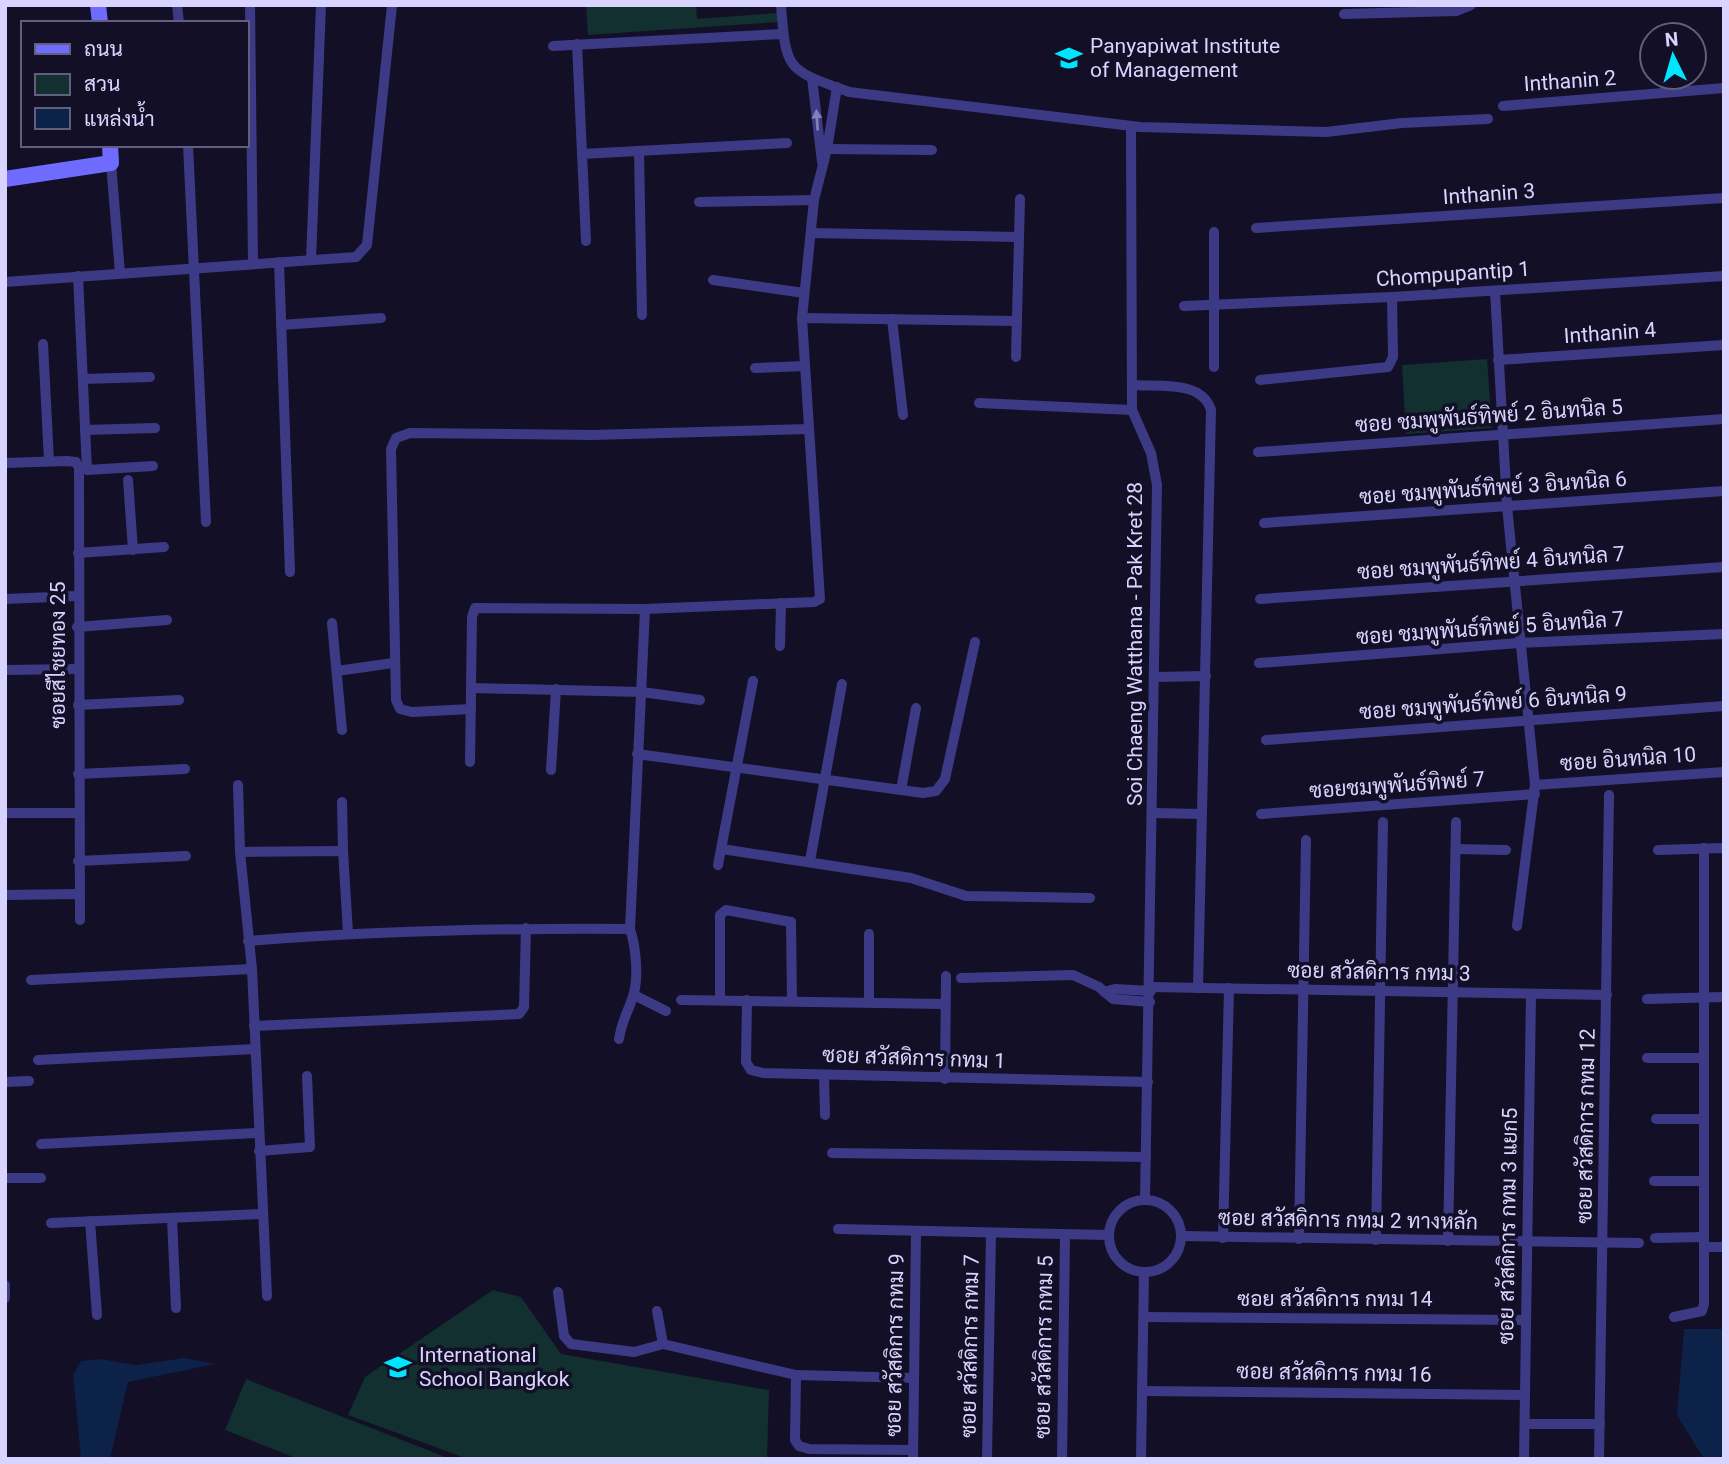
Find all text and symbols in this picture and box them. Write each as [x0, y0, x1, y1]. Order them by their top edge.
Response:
legend [21, 21, 248, 147]
north arrow [1638, 21, 1708, 91]
text: N [1664, 28, 1679, 52]
place label: Panyapiwat Institute of Management [1090, 34, 1280, 82]
text: ถนน [84, 37, 123, 61]
school or university icon: Panyapiwat Institute of Management [1054, 43, 1084, 73]
street label: Inthanin 2 [1523, 66, 1617, 96]
text: สวน [84, 72, 120, 96]
text: แหล่งน้ำ [84, 101, 155, 131]
one-way arrow [811, 109, 822, 131]
street label: Inthanin 3 [1442, 179, 1536, 209]
street label: Chompupantip 1 [1375, 257, 1531, 291]
street label: Inthanin 4 [1563, 318, 1657, 348]
street label: ซอย ชมพูพันธ์ทิพย์ 2 อินทนิล 5 [1354, 393, 1624, 440]
street label: ซอย ชมพูพันธ์ทิพย์ 3 อินทนิล 6 [1358, 465, 1628, 512]
street label: Soi Chaeng Watthana - Pak Kret 28 [1123, 482, 1147, 806]
street label: ซอย ชมพูพันธ์ทิพย์ 4 อินทนิล 7 [1356, 540, 1626, 587]
street label: ซอยสีไชยทอง 25 [45, 582, 70, 728]
street label: ซอย ชมพูพันธ์ทิพย์ 5 อินทนิล 7 [1355, 605, 1625, 652]
street label: ซอย ชมพูพันธ์ทิพย์ 6 อินทนิล 9 [1358, 680, 1628, 727]
street label: ซอย อินทนิล 10 [1559, 742, 1697, 776]
street label: ซอยชมพูพันธ์ทิพย์ 7 [1308, 765, 1486, 806]
street label: ซอย สวัสดิการ กทม 3 [1287, 958, 1471, 986]
street label: ซอย สวัสดิการ กทม 12 [1572, 1028, 1600, 1224]
street label: ซอย สวัสดิการ กทม 1 [822, 1043, 1006, 1073]
street label: ซอย สวัสดิการ กทม 3 แยก5 [1494, 1107, 1522, 1345]
street label: ซอย สวัสดิการ กทม 2 ทางหลัก [1218, 1206, 1478, 1234]
street label: ซอย สวัสดิการ กทม 9 [881, 1253, 909, 1437]
street label: ซอย สวัสดิการ กทม 7 [956, 1254, 984, 1438]
street label: ซอย สวัสดิการ กทม 5 [1030, 1255, 1058, 1439]
street label: ซอย สวัสดิการ กทม 14 [1237, 1287, 1433, 1311]
place label: International School Bangkok [419, 1343, 570, 1391]
school or university icon: International School Bangkok [383, 1352, 413, 1382]
street label: ซอย สวัสดิการ กทม 16 [1236, 1359, 1432, 1387]

